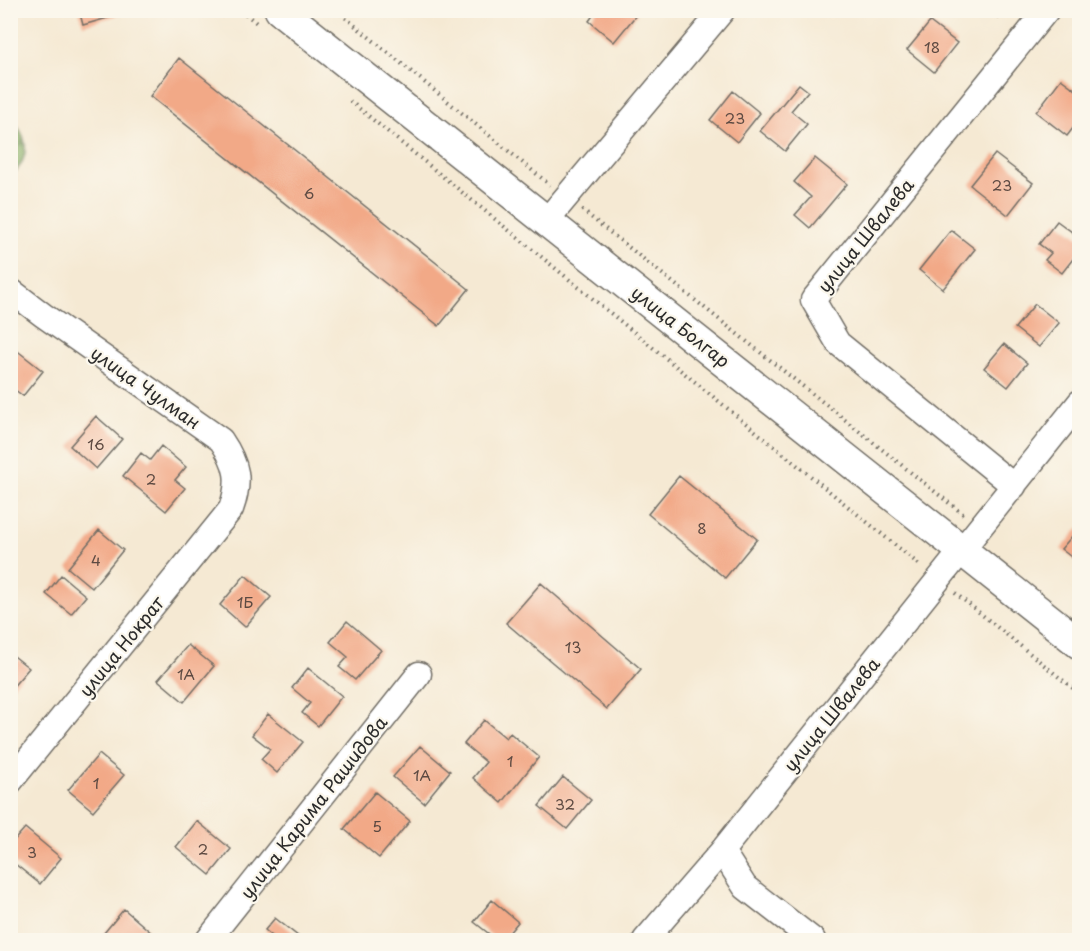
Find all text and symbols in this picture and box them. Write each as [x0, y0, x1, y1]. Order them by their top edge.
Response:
house number: 18 [924, 35, 940, 58]
house number: 23 [725, 106, 745, 129]
street label: улица Швалева [810, 171, 920, 298]
house number: 23 [992, 173, 1012, 196]
house number: 6 [304, 181, 314, 204]
street label: улица Болгар [626, 279, 736, 373]
street label: улица Чулман [86, 339, 206, 435]
house number: 16 [87, 432, 105, 455]
house number: 2 [146, 467, 156, 490]
house number: 8 [697, 516, 707, 539]
house number: 4 [91, 548, 101, 571]
street label: улица Нократ [72, 589, 171, 702]
house number: 1Б [237, 590, 253, 613]
house number: 13 [565, 635, 581, 658]
street label: улица Швалева [776, 650, 886, 777]
house number: 1А [177, 662, 195, 685]
street label: улица Карима Рашидова [233, 709, 394, 904]
house number: 1 [507, 749, 513, 772]
house number: 1А [413, 763, 431, 786]
house number: 1 [93, 771, 99, 794]
house number: 32 [555, 792, 575, 815]
house number: 5 [372, 814, 382, 837]
house number: 2 [198, 837, 208, 860]
house number: 3 [27, 840, 37, 863]

